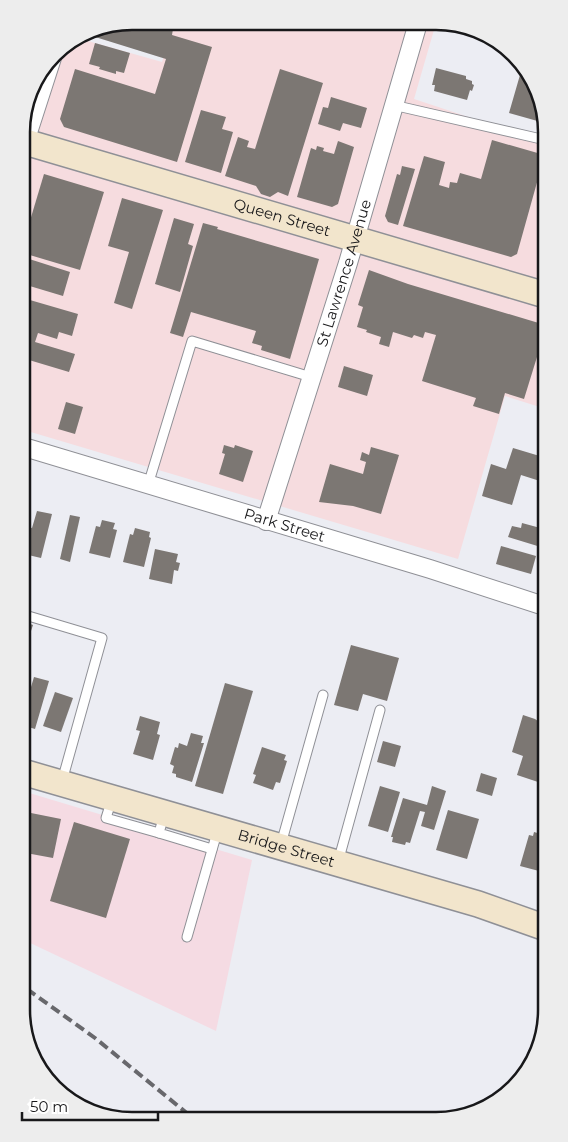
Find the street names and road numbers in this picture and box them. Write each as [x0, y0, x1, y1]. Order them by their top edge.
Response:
street label: Queen Street [231, 194, 333, 240]
street label: St Lawrence Avenue [312, 197, 375, 349]
street label: Park Street [242, 504, 327, 546]
street label: Bridge Street [236, 825, 337, 871]

